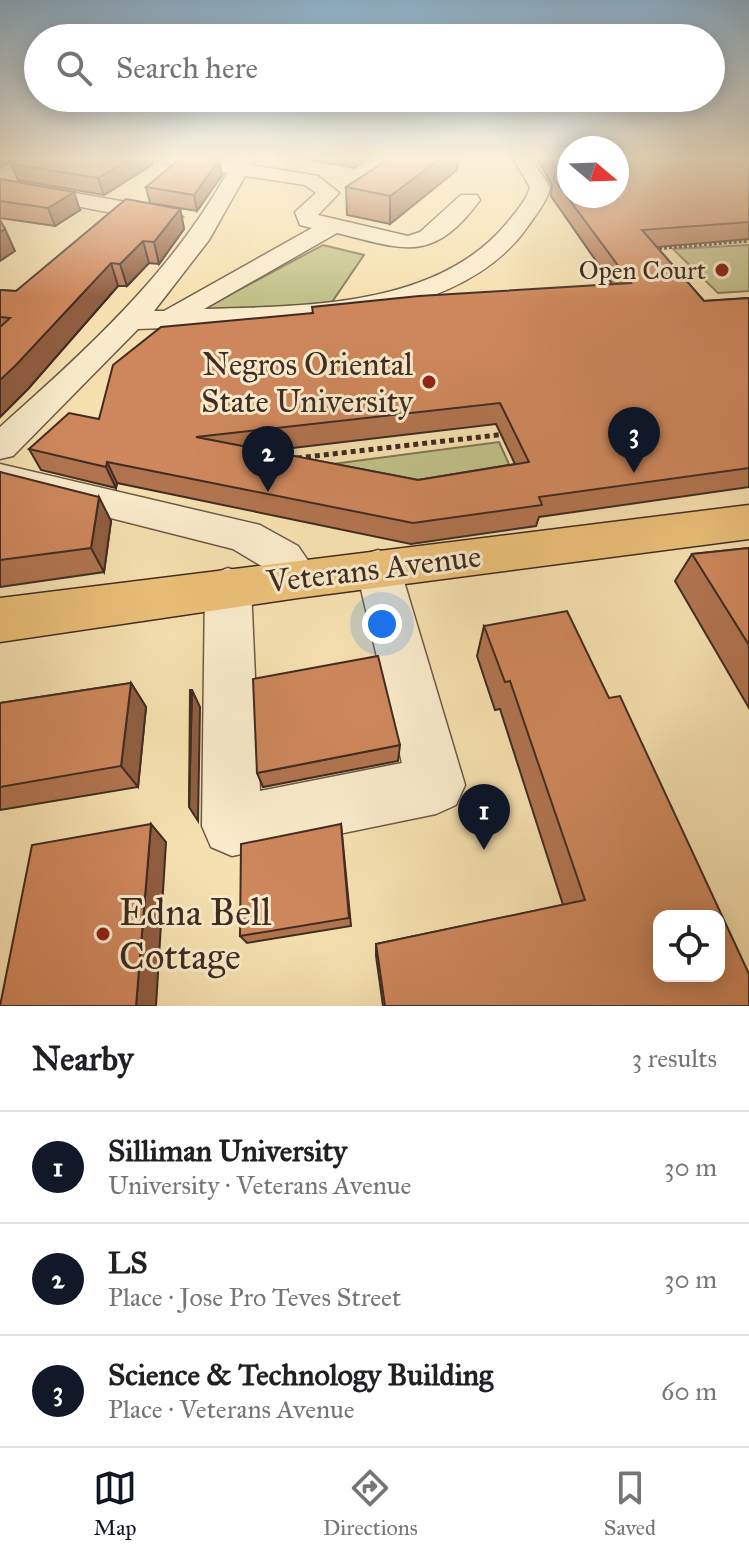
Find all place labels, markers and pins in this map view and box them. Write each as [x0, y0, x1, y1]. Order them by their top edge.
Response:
place label: Open Court [579, 254, 706, 286]
marker: Open Court [713, 261, 731, 279]
place label: Negros Oriental State University [201, 345, 414, 421]
marker: Negros Oriental State University [420, 373, 438, 391]
pin: 3 [608, 407, 660, 473]
pin: 2 [242, 426, 294, 492]
pin: 1 [458, 784, 510, 850]
place label: Edna Bell Cottage [119, 889, 272, 979]
marker: Edna Bell Cottage [94, 925, 112, 943]

